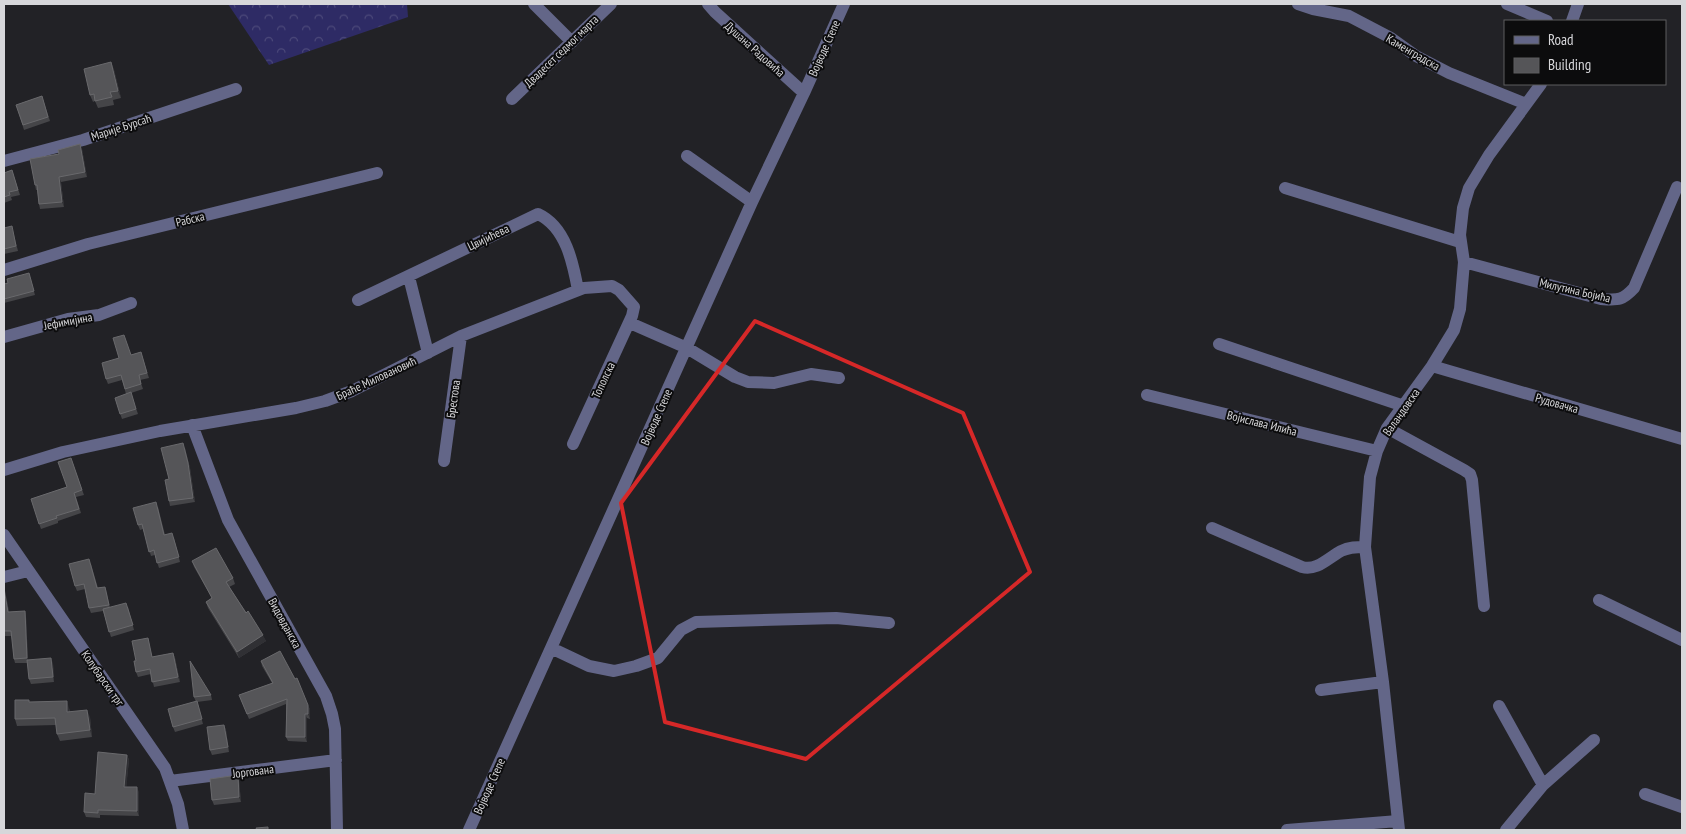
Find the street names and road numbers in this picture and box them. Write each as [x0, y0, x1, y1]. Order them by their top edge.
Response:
street label: Двадесет седмог марта [521, 12, 601, 90]
street label: Душана Радовића [722, 18, 788, 80]
street label: Војводе Степе [805, 18, 843, 78]
street label: Каменградска [1383, 31, 1443, 74]
street label: Марије Бурсаћ [89, 110, 153, 144]
street label: Рабска [174, 208, 206, 230]
street label: Цвијићева [465, 220, 511, 253]
street label: Милутина Бојића [1538, 275, 1612, 306]
street label: Јефимијина [42, 309, 94, 333]
street label: Браће Миловановић [334, 353, 418, 403]
street label: Тополска [588, 359, 618, 401]
street label: Брестова [443, 379, 463, 419]
street label: Валандовска [1379, 385, 1423, 439]
street label: Војводе Степе [637, 387, 675, 447]
street label: Рудовачка [1534, 390, 1580, 416]
street label: Војислава Илића [1225, 407, 1299, 439]
street label: Видовданска [265, 595, 305, 651]
street label: Колубарски трг [78, 647, 128, 709]
street label: Војводе Степе [470, 756, 508, 816]
street label: Јоргована [230, 761, 275, 781]

